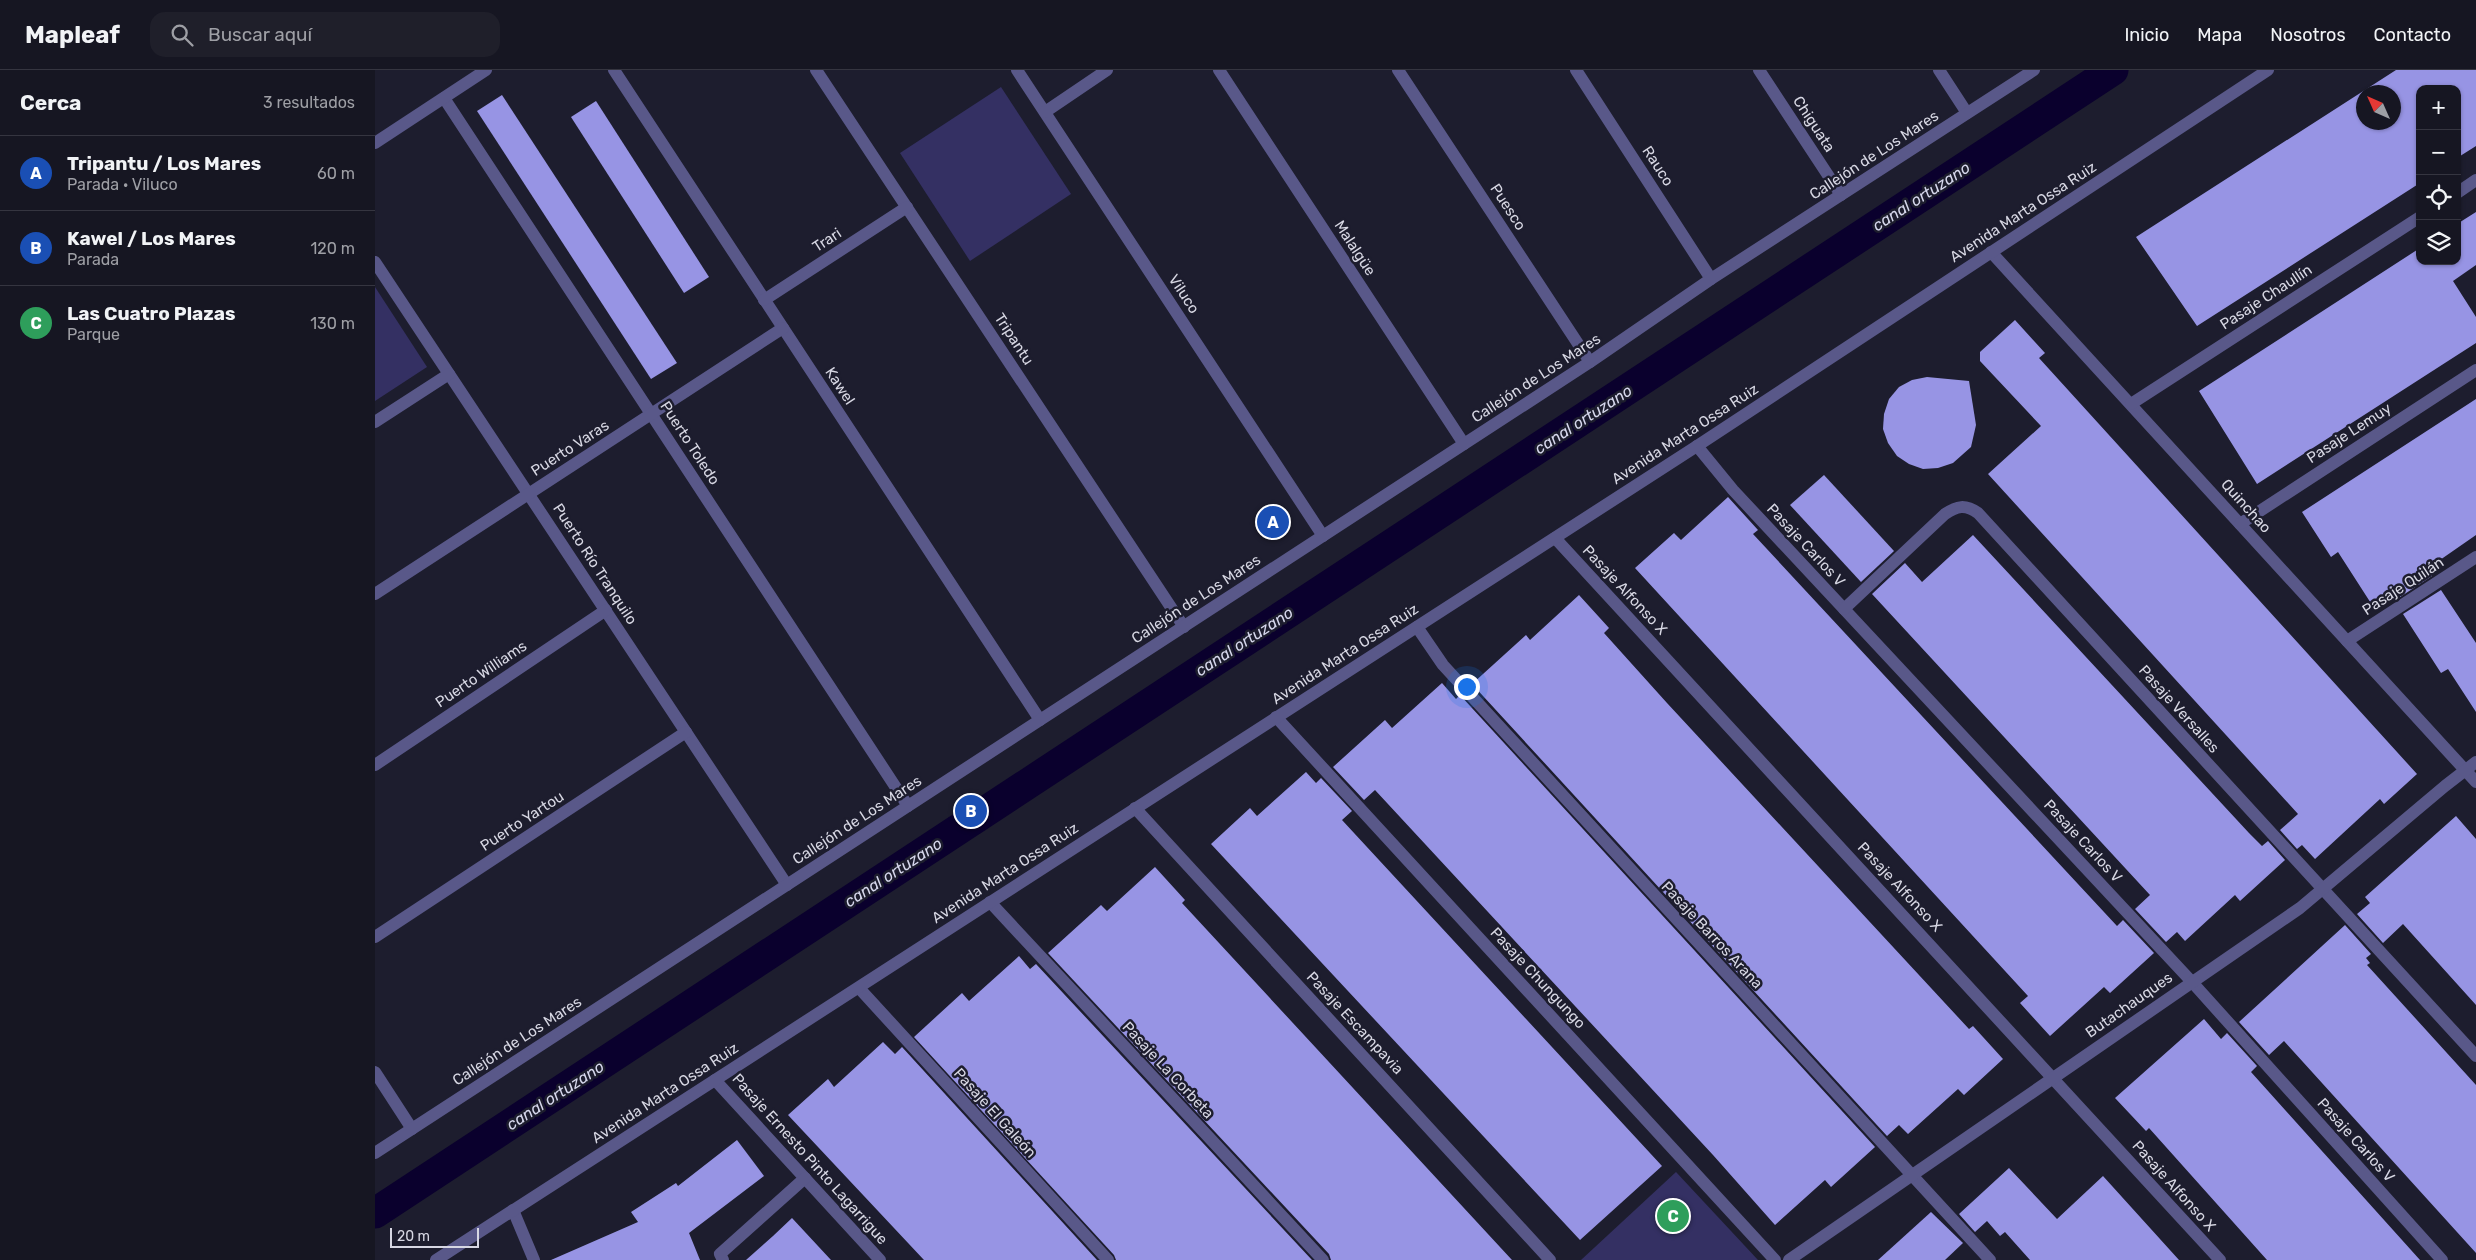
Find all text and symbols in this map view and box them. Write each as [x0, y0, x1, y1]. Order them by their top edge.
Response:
search box [150, 12, 500, 57]
text: Mapleaf [25, 21, 120, 49]
icon: search [168, 21, 196, 49]
text: Buscar aquí [208, 23, 312, 46]
text: Inicio [2124, 24, 2169, 46]
text: Mapa [2197, 24, 2242, 46]
text: Nosotros [2270, 24, 2346, 46]
text: Contacto [2374, 24, 2451, 46]
north arrow [2356, 85, 2401, 130]
map controls [2416, 85, 2461, 265]
button: + [2416, 85, 2461, 130]
text: Cerca [20, 90, 81, 115]
text: 3 resultados [263, 93, 355, 112]
street label: Chiguata [1789, 93, 1839, 155]
street label: Callejón de Los Mares [1806, 106, 1942, 203]
button: − [2416, 130, 2461, 175]
street label: Rauco [1638, 143, 1678, 189]
text: Tripantu / Los Mares [67, 152, 261, 175]
water label: canal ortuzano [1869, 158, 1974, 235]
street label: Avenida Marta Ossa Ruiz [1946, 158, 2100, 266]
text: A [30, 164, 42, 183]
text: 60 m [317, 164, 355, 183]
text: Parada · Viluco [67, 175, 178, 194]
button: locate [2416, 175, 2461, 220]
street label: Puesco [1486, 180, 1530, 234]
street label: Malalgüe [1331, 217, 1379, 279]
button: layers [2416, 220, 2461, 265]
street label: Trari [809, 224, 845, 256]
text: Kawel / Los Mares [67, 227, 236, 250]
text: B [30, 239, 42, 258]
text: 120 m [310, 239, 355, 258]
text: Parada [67, 250, 119, 269]
street label: Pasaje Chaullín [2217, 261, 2315, 333]
street label: Viluco [1165, 271, 1203, 317]
text: Las Cuatro Plazas [67, 302, 236, 325]
street label: Tripantu [991, 310, 1037, 368]
text: C [30, 314, 42, 333]
text: 130 m [310, 314, 355, 333]
text: Parque [67, 325, 120, 344]
street label: Callejón de Los Mares [1468, 329, 1604, 426]
street label: Kawel [821, 364, 859, 408]
street label: Avenida Marta Ossa Ruiz [1608, 380, 1762, 488]
water label: canal ortuzano [1531, 381, 1636, 458]
street label: Puerto Toledo [656, 398, 724, 488]
street label: Pasaje Lemuy [2303, 399, 2395, 467]
street label: Puerto Varas [528, 416, 613, 480]
street label: Quinchao [2217, 475, 2275, 537]
street label: Puerto Río Tranquilo [549, 500, 641, 628]
street label: Pasaje Carlos V [1763, 500, 1849, 590]
pin: A [1257, 503, 1289, 541]
street label: Pasaje Alfonso X [1579, 542, 1671, 639]
street label: Callejón de Los Mares [1128, 550, 1264, 647]
street label: Pasaje Quilán [2359, 553, 2447, 619]
street label: Avenida Marta Ossa Ruiz [1268, 600, 1422, 708]
water label: canal ortuzano [1192, 603, 1297, 680]
street label: Puerto Williams [432, 637, 530, 711]
street label: Pasaje Versalles [2135, 661, 2223, 757]
your location [1454, 674, 1480, 700]
street label: Callejón de Los Mares [789, 771, 925, 868]
street label: Puerto Yartou [477, 787, 567, 855]
pin: B [955, 792, 987, 830]
street label: Pasaje Carlos V [2040, 796, 2126, 886]
street label: Avenida Marta Ossa Ruiz [928, 819, 1082, 927]
water label: canal ortuzano [841, 834, 946, 911]
street label: Pasaje Alfonso X [1854, 839, 1946, 936]
street label: Pasaje Barros Arana [1658, 878, 1766, 992]
street label: Pasaje Chungungo [1487, 924, 1589, 1032]
street label: Pasaje Escampavia [1303, 968, 1407, 1078]
street label: Butachauques [2082, 968, 2176, 1042]
street label: Callejón de Los Mares [449, 992, 585, 1089]
street label: Pasaje La Corbeta [1118, 1018, 1218, 1122]
street label: Avenida Marta Ossa Ruiz [588, 1039, 742, 1147]
water label: canal ortuzano [503, 1057, 608, 1134]
street label: Pasaje El Galeón [950, 1064, 1040, 1162]
street label: Pasaje Ernesto Pinto Lagarrigue [729, 1070, 891, 1248]
street label: Pasaje Carlos V [2314, 1094, 2398, 1186]
street label: Pasaje Alfonso X [2129, 1137, 2220, 1235]
pin: C [1657, 1197, 1689, 1235]
scale bar [390, 1225, 479, 1248]
text: 20 m [397, 1228, 430, 1245]

